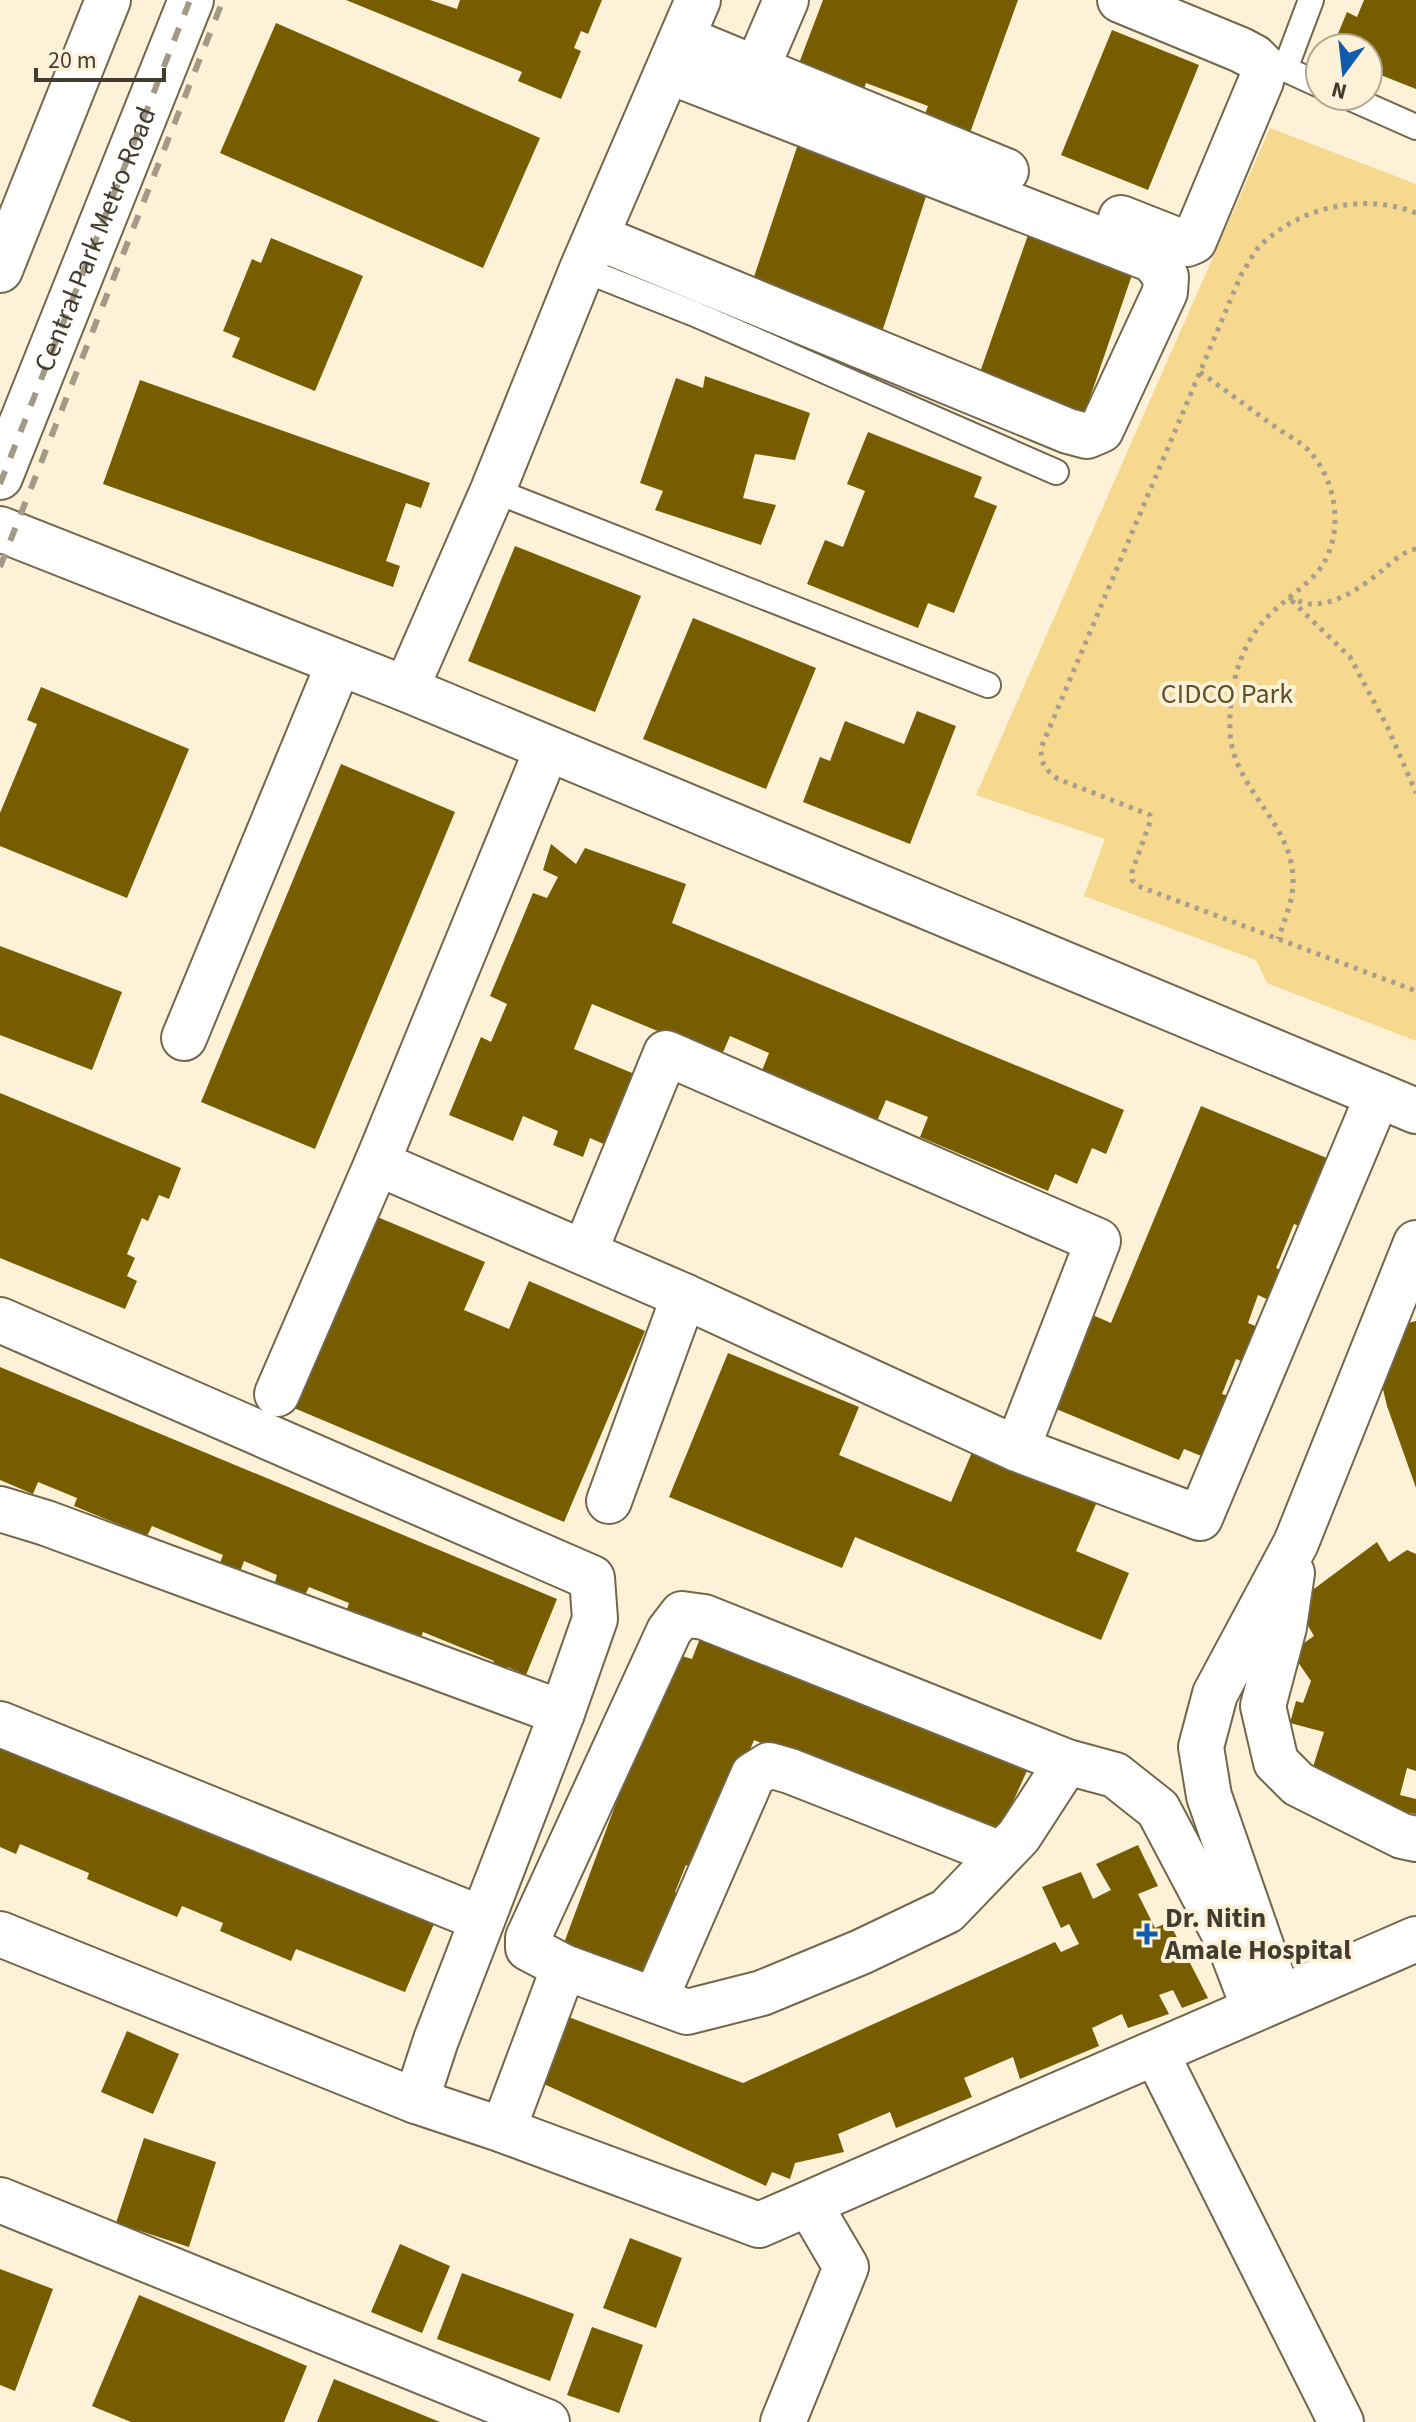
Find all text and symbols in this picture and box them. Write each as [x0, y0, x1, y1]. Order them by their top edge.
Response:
scale bar [36, 32, 164, 82]
north arrow [1304, 32, 1384, 112]
text: 20 m [48, 43, 97, 78]
text: N [1328, 73, 1350, 108]
street label: Central Park Metro Road [24, 101, 166, 378]
park label: CIDCO Park [1161, 674, 1293, 714]
place label: Dr. Nitin Amale Hospital [1164, 1898, 1351, 1970]
marker: Dr. Nitin Amale Hospital [1136, 1923, 1158, 1945]

